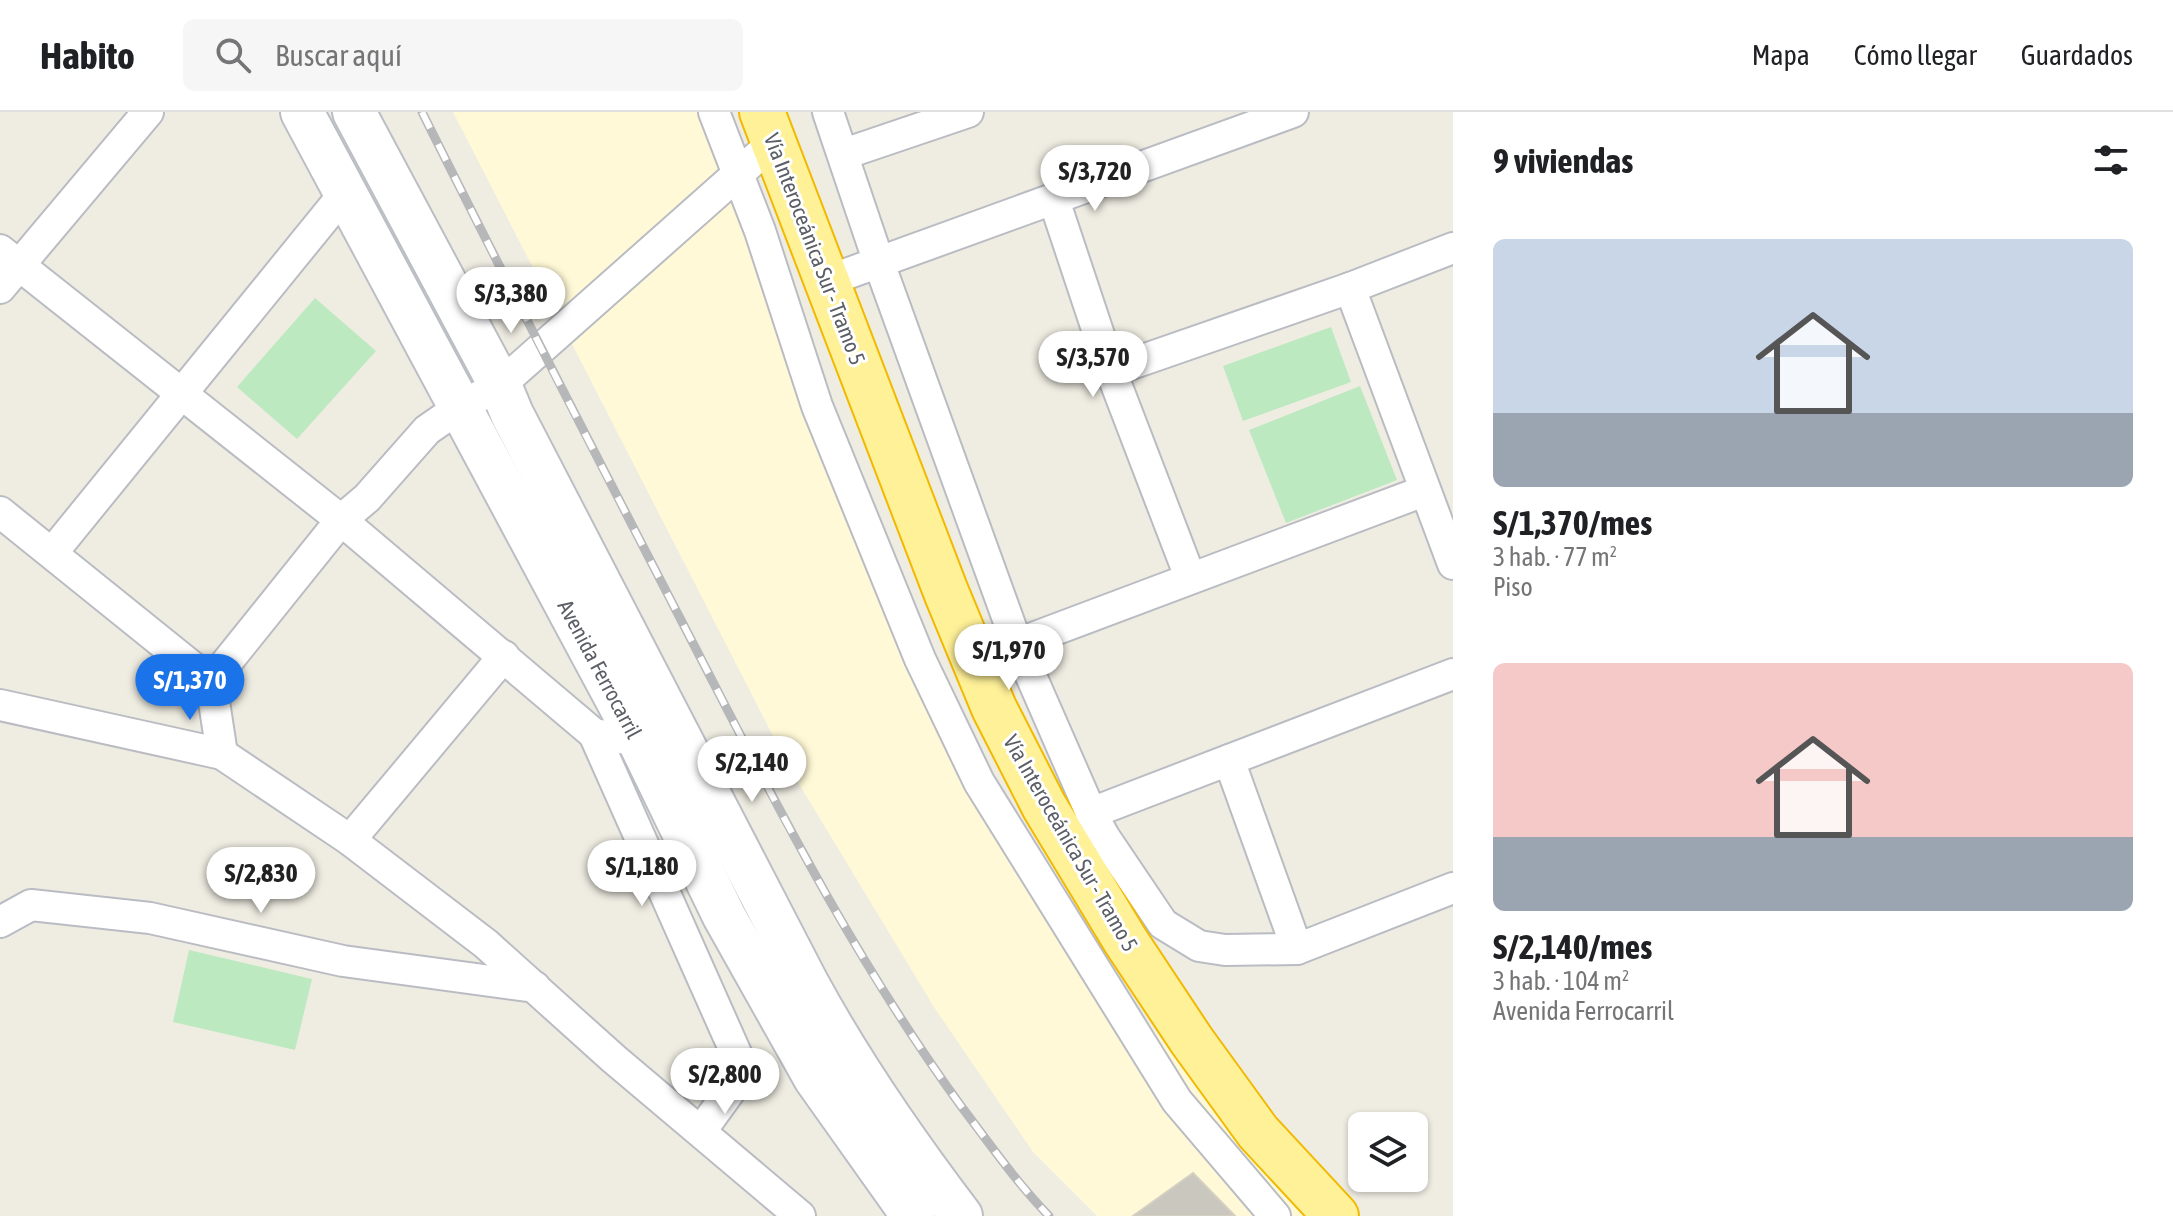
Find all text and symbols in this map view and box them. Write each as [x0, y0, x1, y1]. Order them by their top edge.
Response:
search box [183, 19, 743, 91]
icon: search [211, 33, 255, 77]
text: Habito [40, 34, 135, 77]
text: Buscar aquí [275, 38, 402, 72]
text: Mapa [1752, 39, 1810, 71]
text: Cómo llegar [1854, 39, 1977, 71]
text: Guardados [2021, 39, 2133, 71]
street label: Vía Interoceánica Sur - Tramo 5 [759, 130, 871, 368]
icon: filters [2089, 138, 2133, 182]
text: 9 viviendas [1493, 141, 1633, 180]
pin: S/3,720 [1021, 145, 1169, 213]
text: S/3,720 [1058, 156, 1132, 186]
pin: S/3,380 [437, 267, 585, 335]
text: S/3,380 [474, 278, 548, 308]
icon: home [1741, 291, 1885, 435]
pin: S/3,570 [1019, 331, 1167, 399]
text: S/3,570 [1056, 342, 1130, 372]
text: S/1,370/mes [1493, 503, 1652, 542]
text: 3 hab. · 77 m² [1493, 542, 1617, 572]
text: Piso [1493, 572, 1533, 602]
street label: Avenida Ferrocarril [553, 595, 647, 743]
pin: S/1,970 [935, 624, 1083, 692]
text: S/1,970 [972, 635, 1046, 665]
pin: S/1,370 [116, 654, 264, 722]
text: S/1,370 [153, 665, 227, 695]
icon: home [1741, 715, 1885, 859]
street label: Vía Interoceánica Sur - Tramo 5 [998, 730, 1144, 956]
pin: S/2,140 [678, 736, 826, 804]
text: S/2,140 [715, 747, 789, 777]
pin: S/1,180 [568, 840, 716, 908]
pin: S/2,830 [187, 847, 335, 915]
text: S/1,180 [605, 851, 679, 881]
text: S/2,830 [224, 858, 298, 888]
text: S/2,140/mes [1493, 927, 1652, 966]
text: 3 hab. · 104 m² [1493, 966, 1629, 996]
text: Avenida Ferrocarril [1493, 996, 1674, 1026]
pin: S/2,800 [651, 1048, 799, 1116]
text: S/2,800 [688, 1059, 762, 1089]
map controls [1348, 1112, 1428, 1192]
button: layers [1348, 1112, 1428, 1192]

